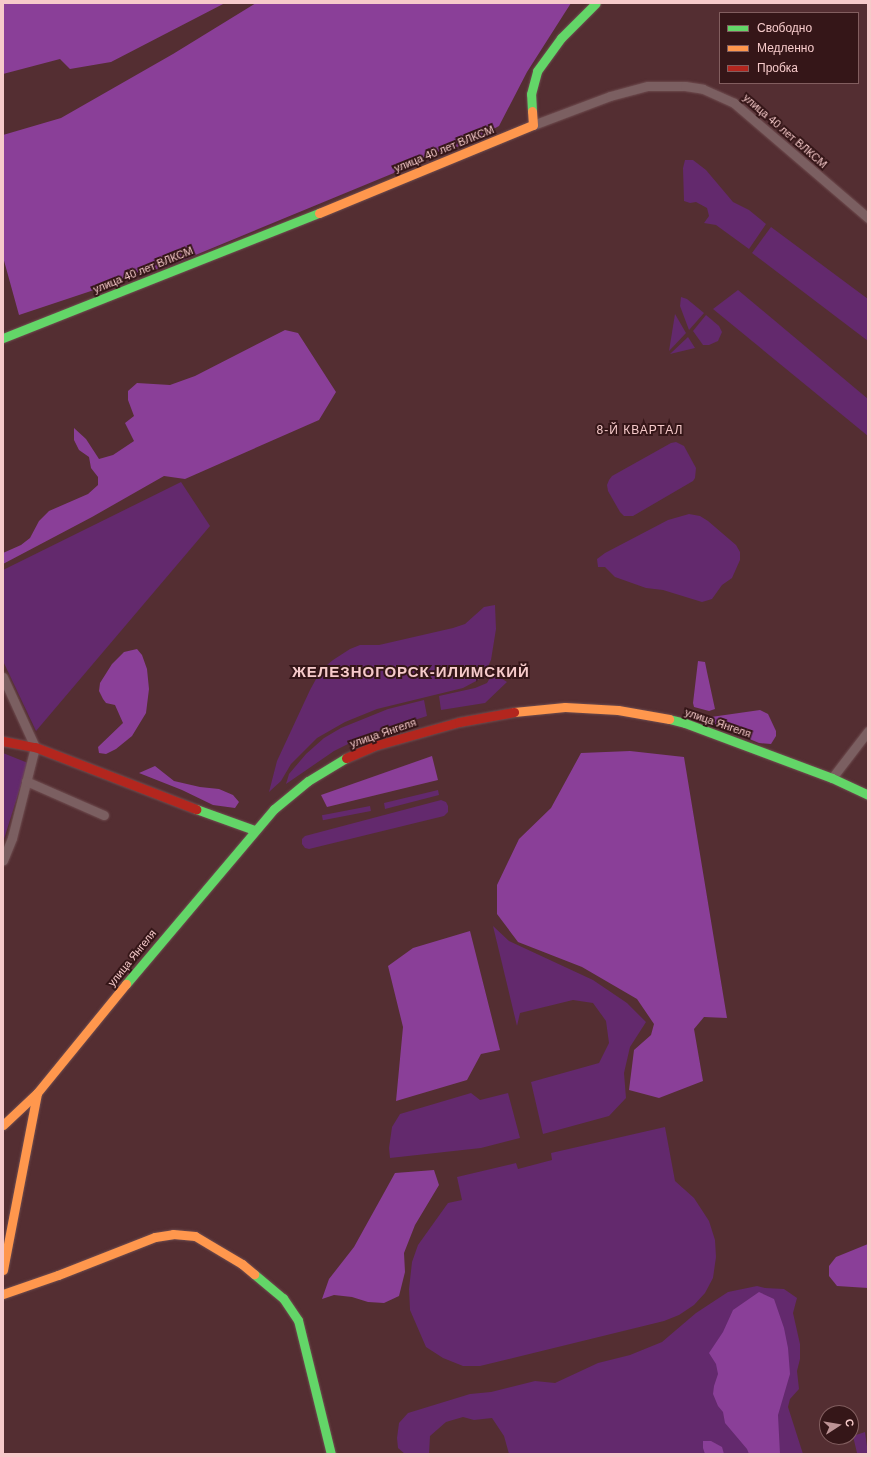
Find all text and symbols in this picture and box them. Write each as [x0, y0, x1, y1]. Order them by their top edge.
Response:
legend [719, 12, 859, 84]
text: Свободно [757, 21, 812, 35]
text: Медленно [757, 41, 814, 55]
text: Пробка [757, 61, 798, 75]
street label: улица 40 лет ВЛКСМ [740, 91, 830, 171]
street label: улица 40 лет ВЛКСМ [392, 123, 496, 175]
street label: улица 40 лет ВЛКСМ [91, 244, 195, 296]
district label: 8-Й КВАРТАЛ [597, 424, 683, 438]
district label: ЖЕЛЕЗНОГОРСК-ИЛИМСКИЙ [292, 663, 530, 681]
street label: улица Янгеля [683, 705, 753, 741]
street label: улица Янгеля [348, 715, 418, 751]
street label: улица Янгеля [105, 927, 159, 989]
north arrow [819, 1405, 859, 1445]
text: С [843, 1418, 856, 1428]

